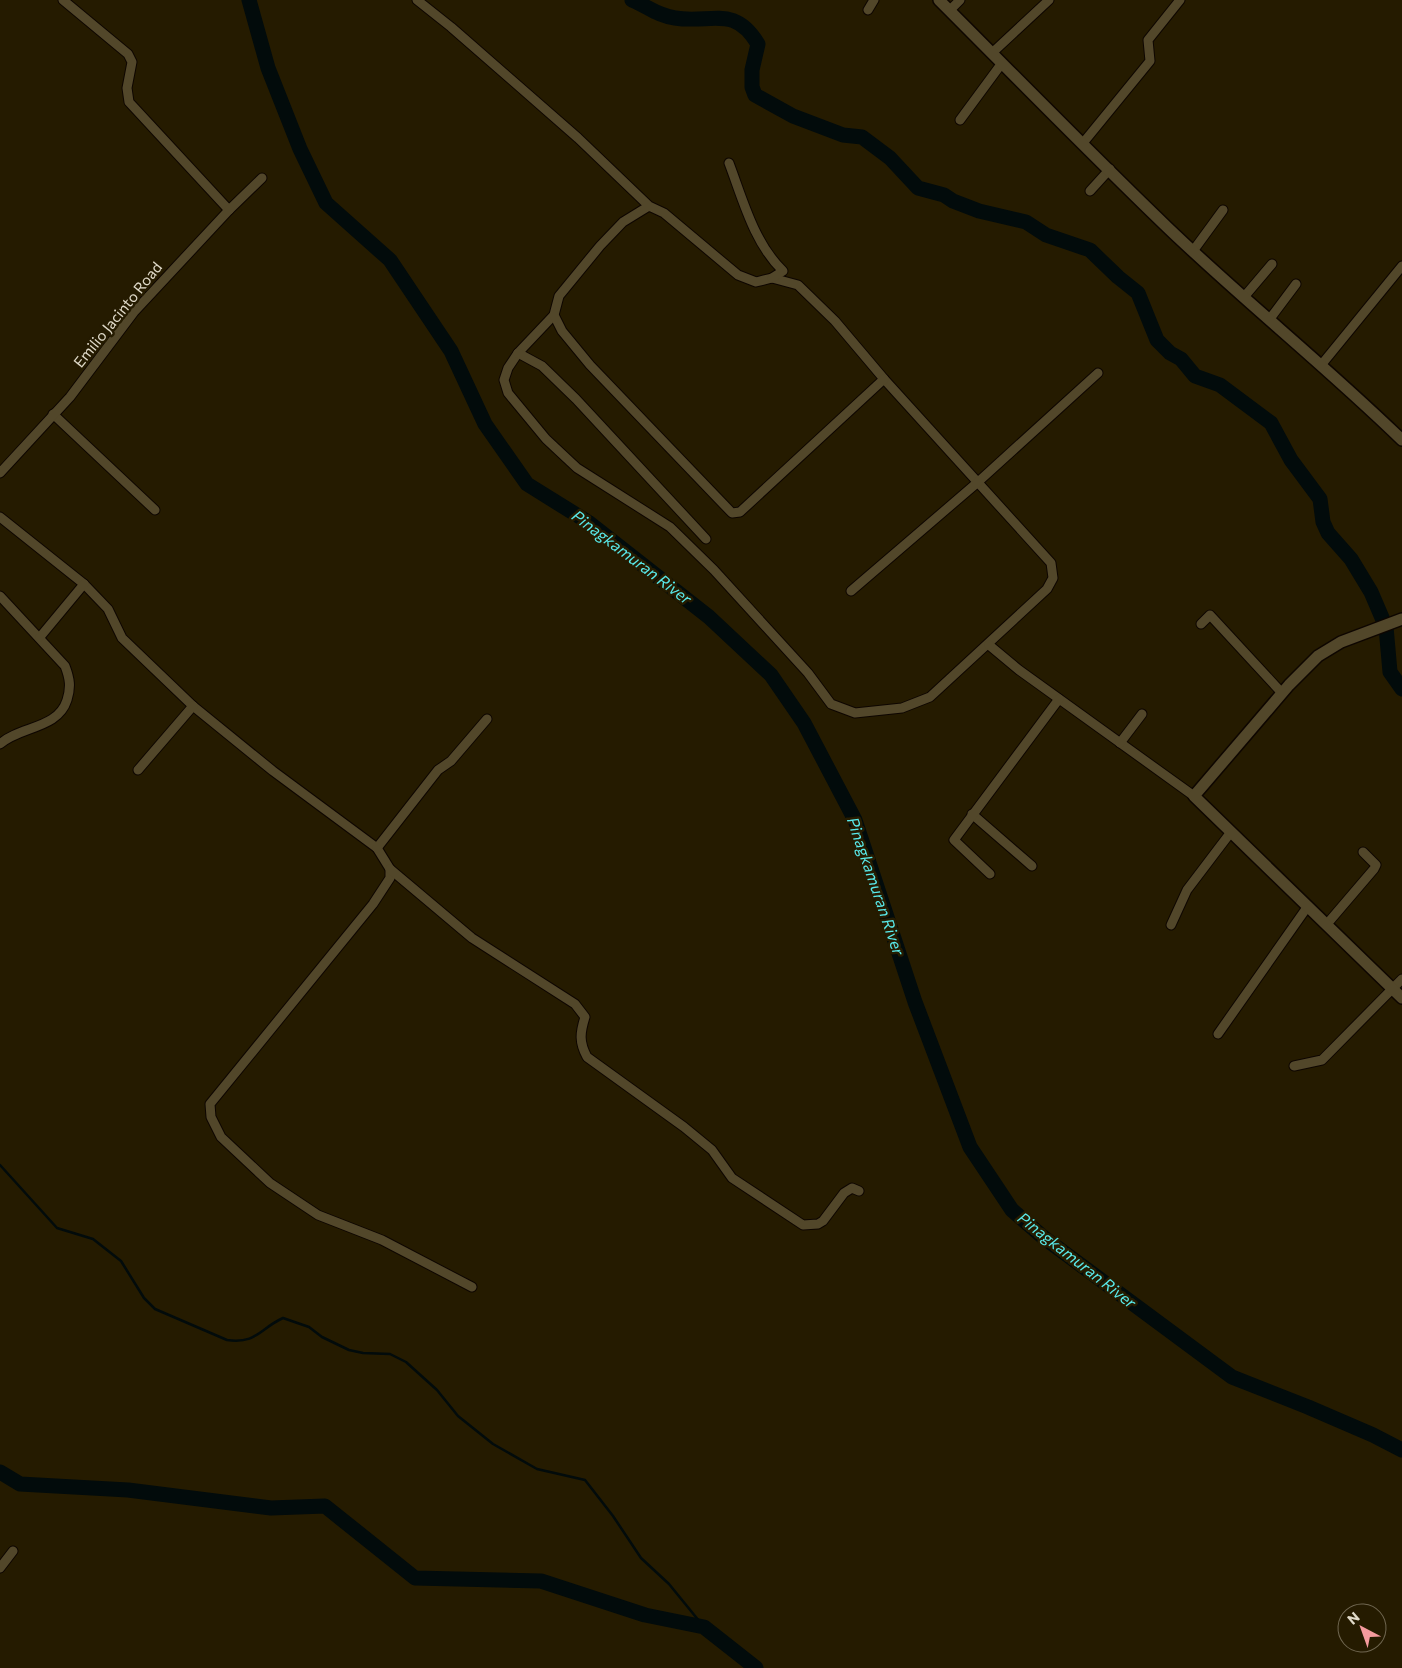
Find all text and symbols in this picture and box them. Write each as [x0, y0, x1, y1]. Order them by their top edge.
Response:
street label: Emilio Jacinto Road [69, 258, 165, 371]
water label: Pinagkamuran River [569, 505, 696, 608]
water label: Pinagkamuran River [844, 814, 909, 958]
water label: Pinagkamuran River [1014, 1208, 1141, 1312]
north arrow [1337, 1603, 1387, 1653]
text: N [1344, 1608, 1363, 1628]

